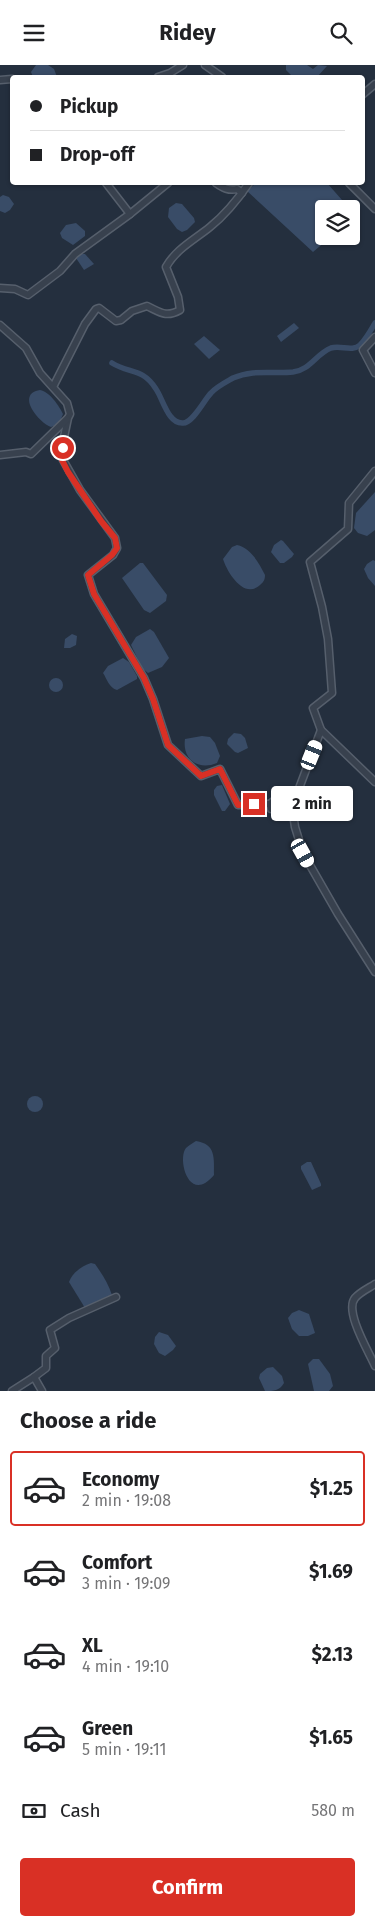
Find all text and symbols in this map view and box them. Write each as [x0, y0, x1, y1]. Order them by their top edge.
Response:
icon: menu [20, 19, 48, 47]
text: Ridey [159, 19, 216, 46]
icon: search [327, 19, 355, 47]
text: Pickup [60, 95, 118, 118]
text: Drop-off [60, 143, 134, 166]
map controls [315, 200, 360, 245]
button: layers [315, 200, 360, 245]
route start [52, 437, 74, 459]
car [299, 738, 324, 772]
callout: 2 min [272, 787, 354, 821]
route end [243, 793, 265, 815]
text: 2 min [292, 794, 332, 813]
car [289, 836, 316, 870]
text: Choose a ride [20, 1407, 156, 1434]
icon: car [22, 1466, 67, 1511]
text: Economy [82, 1468, 159, 1491]
text: $1.25 [310, 1477, 353, 1500]
text: 2 min · 19:08 [82, 1491, 171, 1510]
icon: car [22, 1549, 67, 1594]
text: Comfort [82, 1551, 152, 1574]
text: $1.69 [309, 1560, 353, 1583]
text: 3 min · 19:09 [82, 1574, 170, 1593]
icon: car [22, 1632, 67, 1677]
text: XL [82, 1634, 103, 1657]
text: $2.13 [312, 1643, 353, 1666]
text: 4 min · 19:10 [82, 1657, 169, 1676]
icon: car [22, 1715, 67, 1760]
text: Green [82, 1717, 133, 1740]
text: $1.65 [309, 1726, 353, 1749]
text: 5 min · 19:11 [82, 1740, 166, 1759]
icon: cash [20, 1797, 48, 1825]
text: Cash [60, 1799, 101, 1822]
text: 580 m [311, 1801, 355, 1820]
button: Confirm [20, 1858, 355, 1916]

